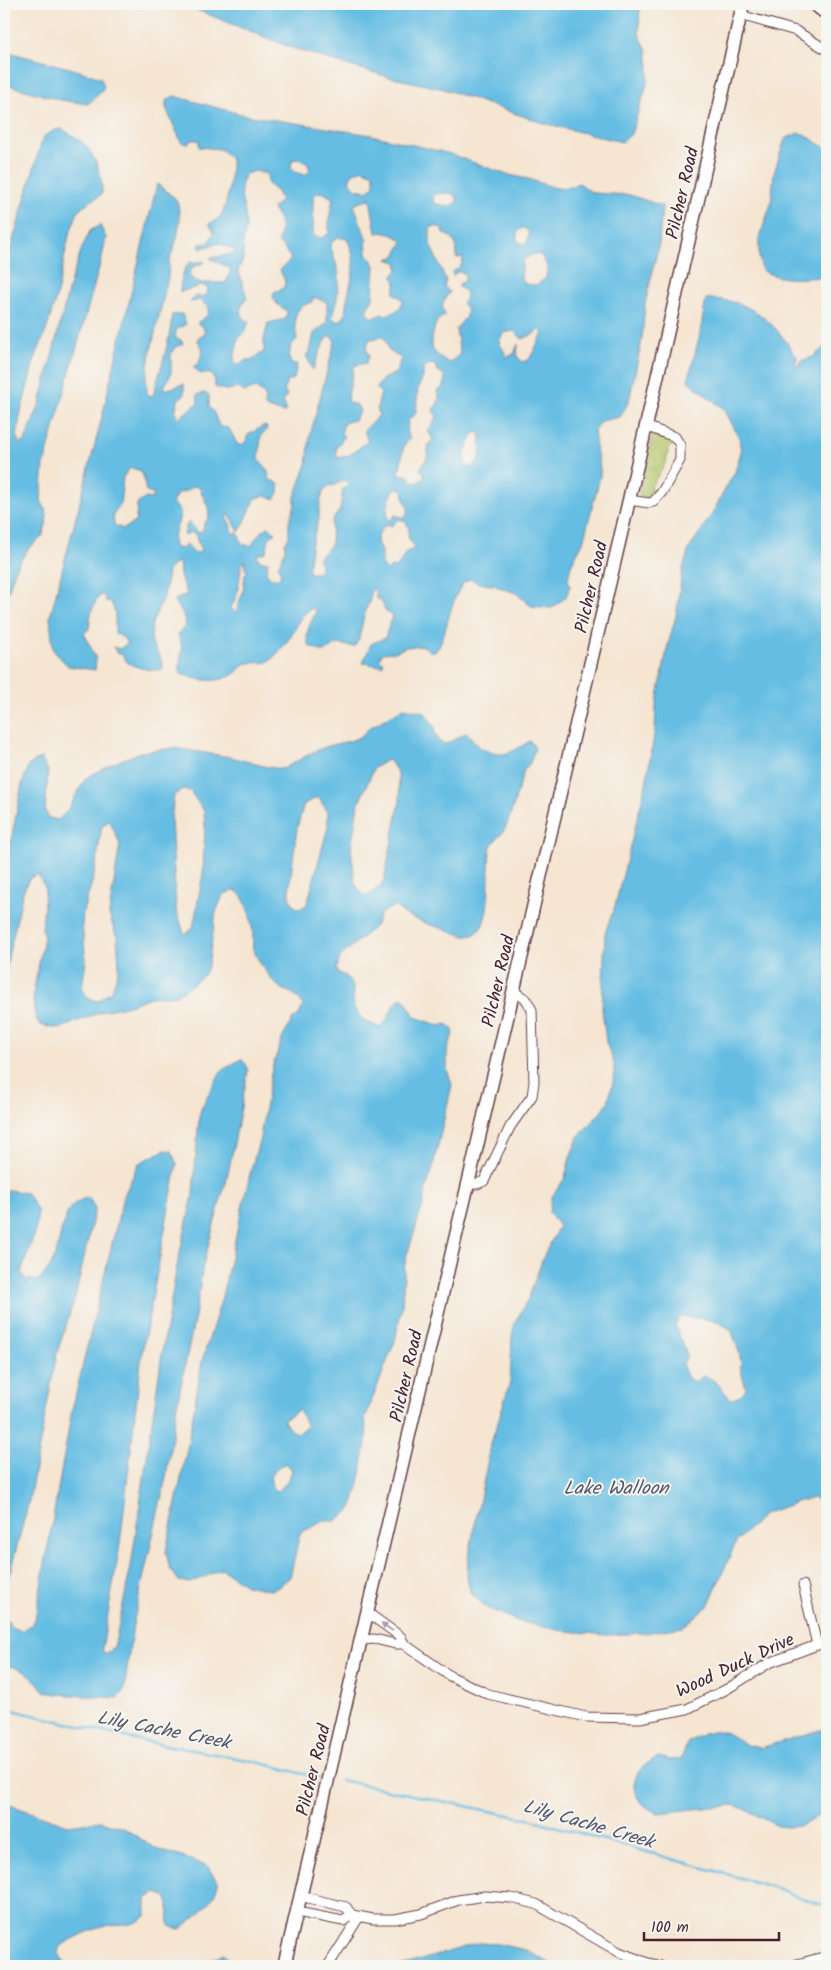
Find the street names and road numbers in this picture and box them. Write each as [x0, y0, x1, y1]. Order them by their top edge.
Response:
street label: Pilcher Road [659, 144, 708, 242]
street label: Pilcher Road [568, 538, 617, 636]
street label: Pilcher Road [475, 932, 524, 1030]
street label: Pilcher Road [383, 1327, 432, 1425]
street label: Wood Duck Drive [671, 1626, 800, 1707]
street label: Pilcher Road [289, 1721, 340, 1819]

